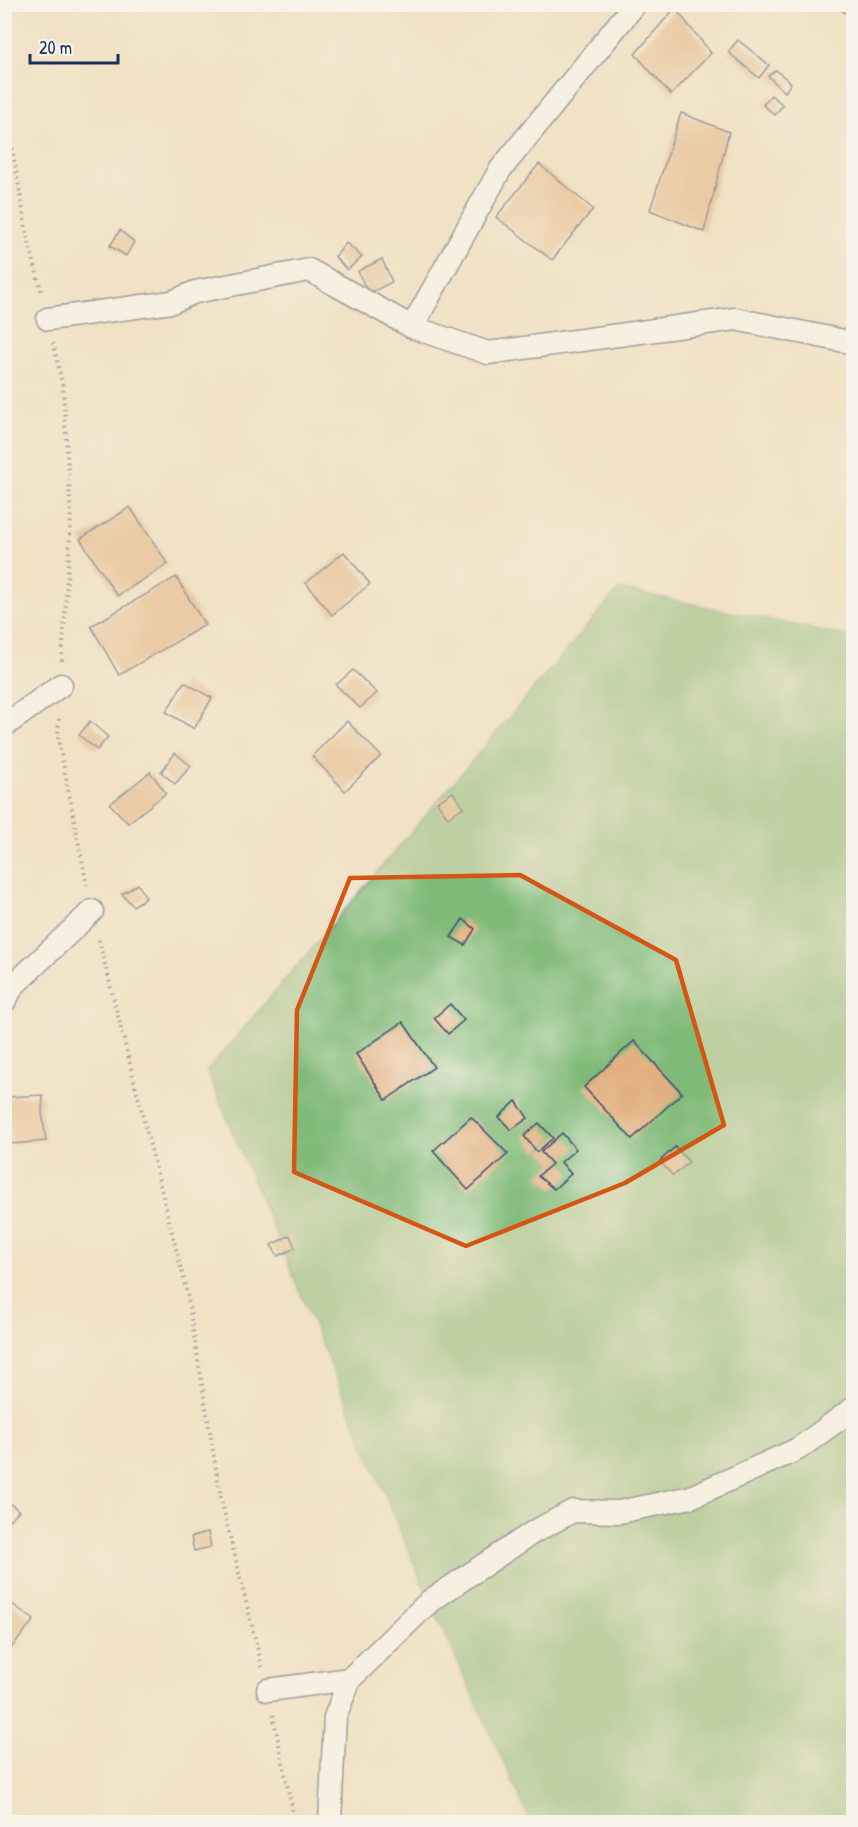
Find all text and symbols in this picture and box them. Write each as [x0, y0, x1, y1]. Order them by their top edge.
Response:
scale bar [30, 27, 118, 65]
text: 20 m [39, 35, 72, 60]

